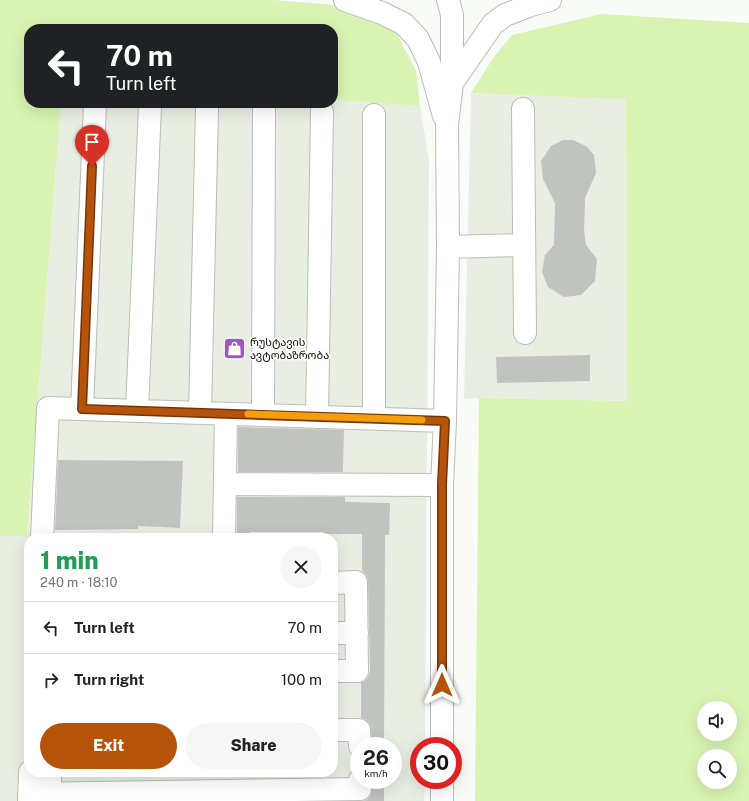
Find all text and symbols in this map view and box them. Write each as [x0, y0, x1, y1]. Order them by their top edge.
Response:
text: 70 m [106, 39, 173, 72]
icon: left [40, 40, 92, 92]
text: Turn left [106, 73, 176, 94]
pin [75, 125, 109, 166]
icon: arrive [81, 131, 103, 153]
shop icon: რუსტავის ავტობაზრობა [222, 335, 248, 361]
place label: რუსტავის ავტობაზრობა [250, 336, 329, 362]
text: 1 min [40, 546, 99, 574]
button: close [280, 546, 322, 588]
text: 240 m · 18:10 [40, 575, 117, 590]
icon: left [40, 617, 62, 639]
text: Turn left [74, 619, 135, 636]
text: 70 m [287, 619, 322, 636]
position arrow [421, 664, 463, 706]
icon: right [40, 669, 62, 691]
text: Turn right [74, 671, 144, 688]
text: 100 m [281, 671, 322, 688]
map controls [697, 701, 737, 789]
button: sound [697, 701, 737, 741]
button: Exit [40, 723, 177, 769]
button: Share [185, 723, 322, 769]
speed limit sign: 30 [410, 737, 462, 789]
text: 26 [363, 746, 389, 770]
button: search [697, 749, 737, 789]
text: km/h [364, 767, 388, 779]

